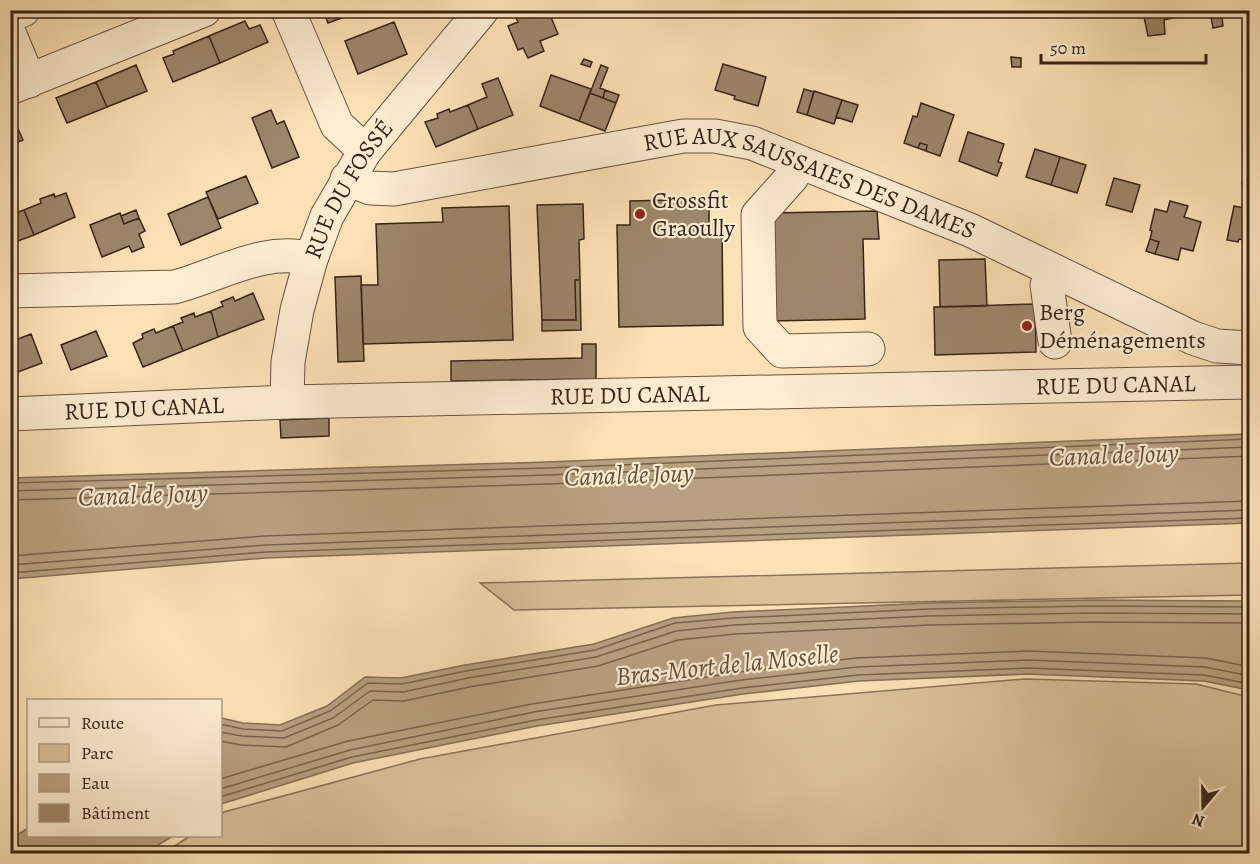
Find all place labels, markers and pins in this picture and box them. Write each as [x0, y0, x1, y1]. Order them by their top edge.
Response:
place label: Crossfit Graoully [652, 184, 735, 244]
marker: Crossfit Graoully [633, 207, 647, 221]
place label: Berg Déménagements [1039, 296, 1206, 356]
marker: Berg Déménagements [1020, 319, 1034, 333]

